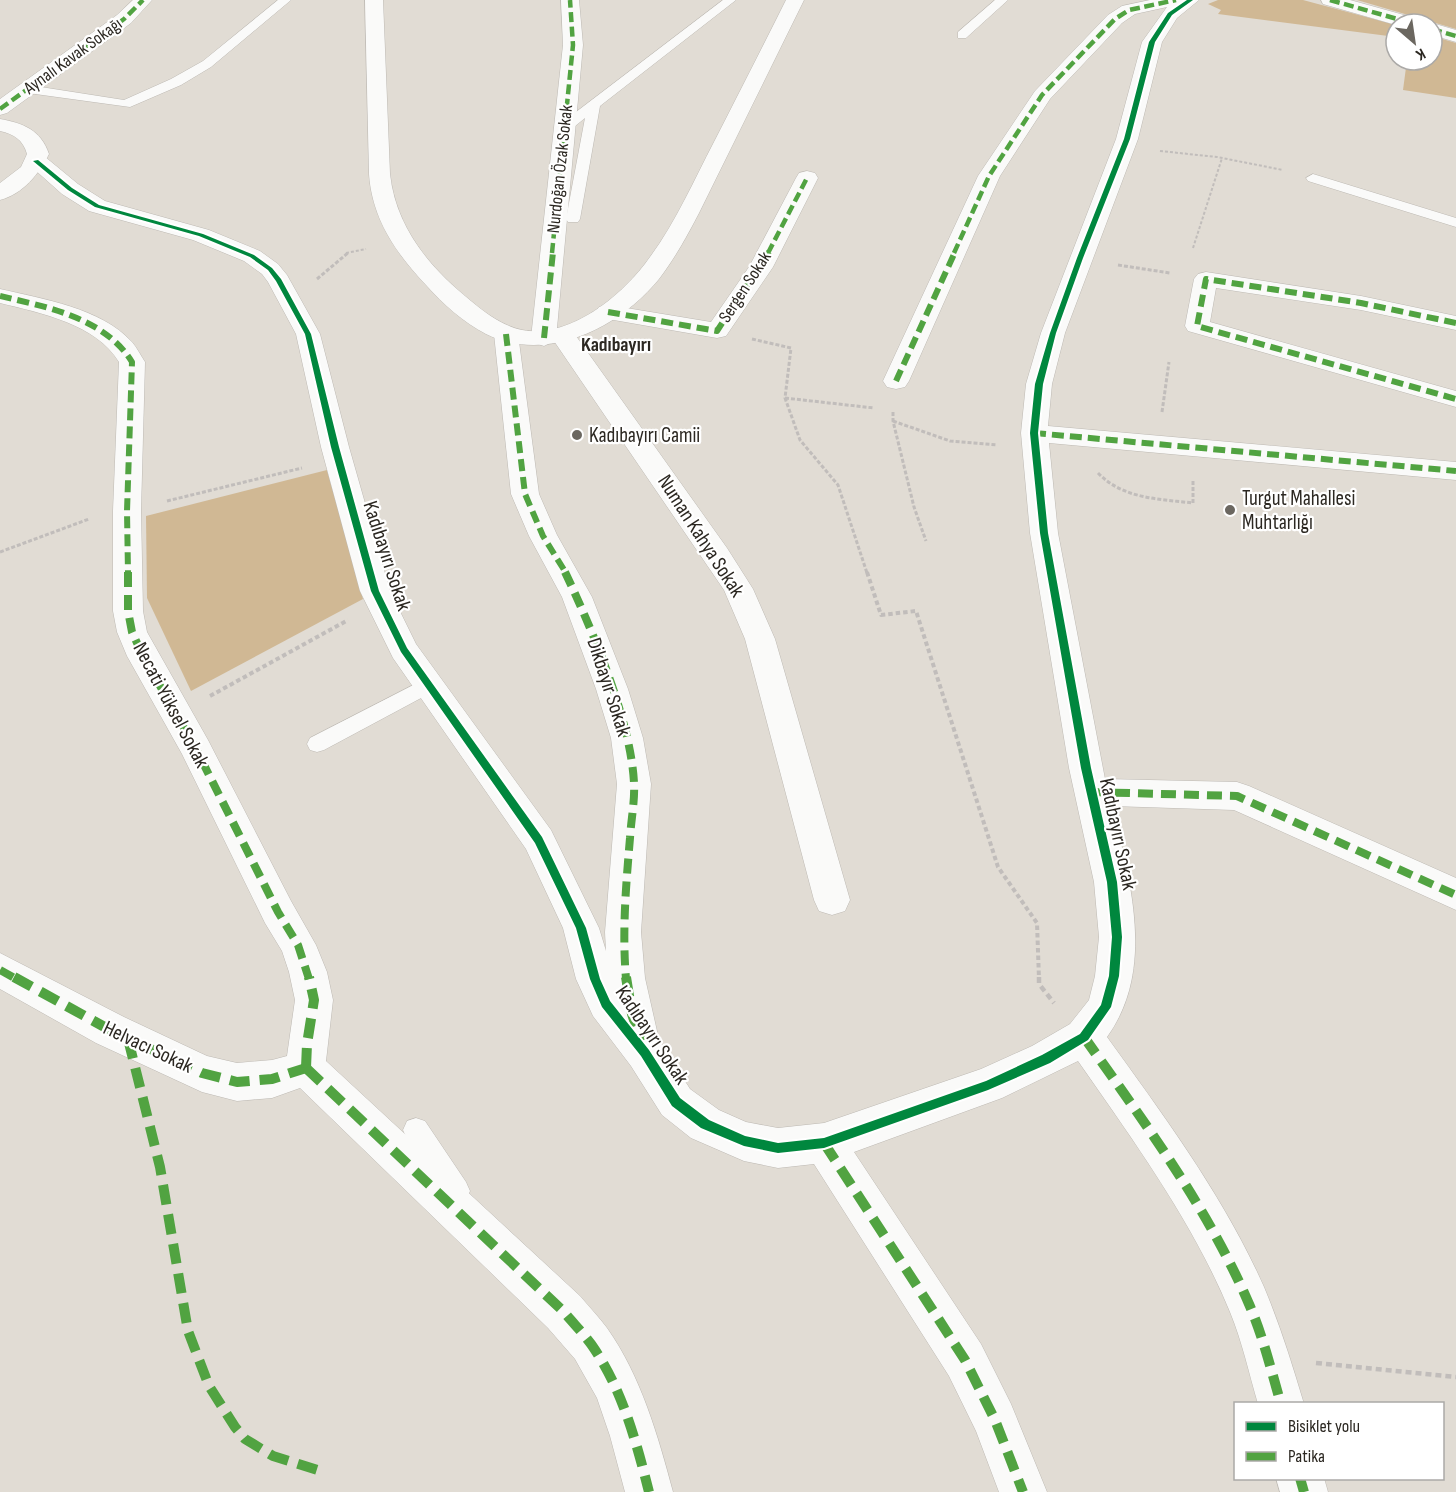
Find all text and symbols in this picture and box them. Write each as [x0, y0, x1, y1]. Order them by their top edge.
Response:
north arrow [1384, 12, 1444, 72]
street label: Aynalı Kavak Sokağı [19, 13, 126, 99]
text: K [1412, 44, 1429, 64]
street label: Nurdoğan Özak Sokak [543, 104, 577, 234]
street label: Sergen Sokak [714, 247, 776, 326]
district label: Kadıbayırı [581, 333, 651, 357]
place label: Kadıbayırı Camii [589, 423, 700, 448]
marker: Kadıbayırı Camii [570, 428, 584, 442]
street label: Numan Kahya Sokak [652, 470, 750, 602]
place label: Turgut Mahallesi Muhtarlığı [1242, 486, 1355, 535]
street label: Kadıbayırı Sokak [358, 498, 416, 614]
marker: Turgut Mahallesi Muhtarlığı [1223, 503, 1237, 517]
street label: Dikbayır Sokak [581, 635, 637, 739]
street label: Necati Yüksel Sokak [127, 638, 215, 772]
street label: Kadıbayırı Sokak [1094, 776, 1142, 892]
street label: Kadıbayırı Sokak [610, 981, 694, 1089]
street label: Helvacı Sokak [99, 1015, 197, 1079]
legend [1234, 1402, 1444, 1480]
text: Bisiklet yolu [1288, 1416, 1360, 1437]
text: Patika [1288, 1446, 1325, 1467]

